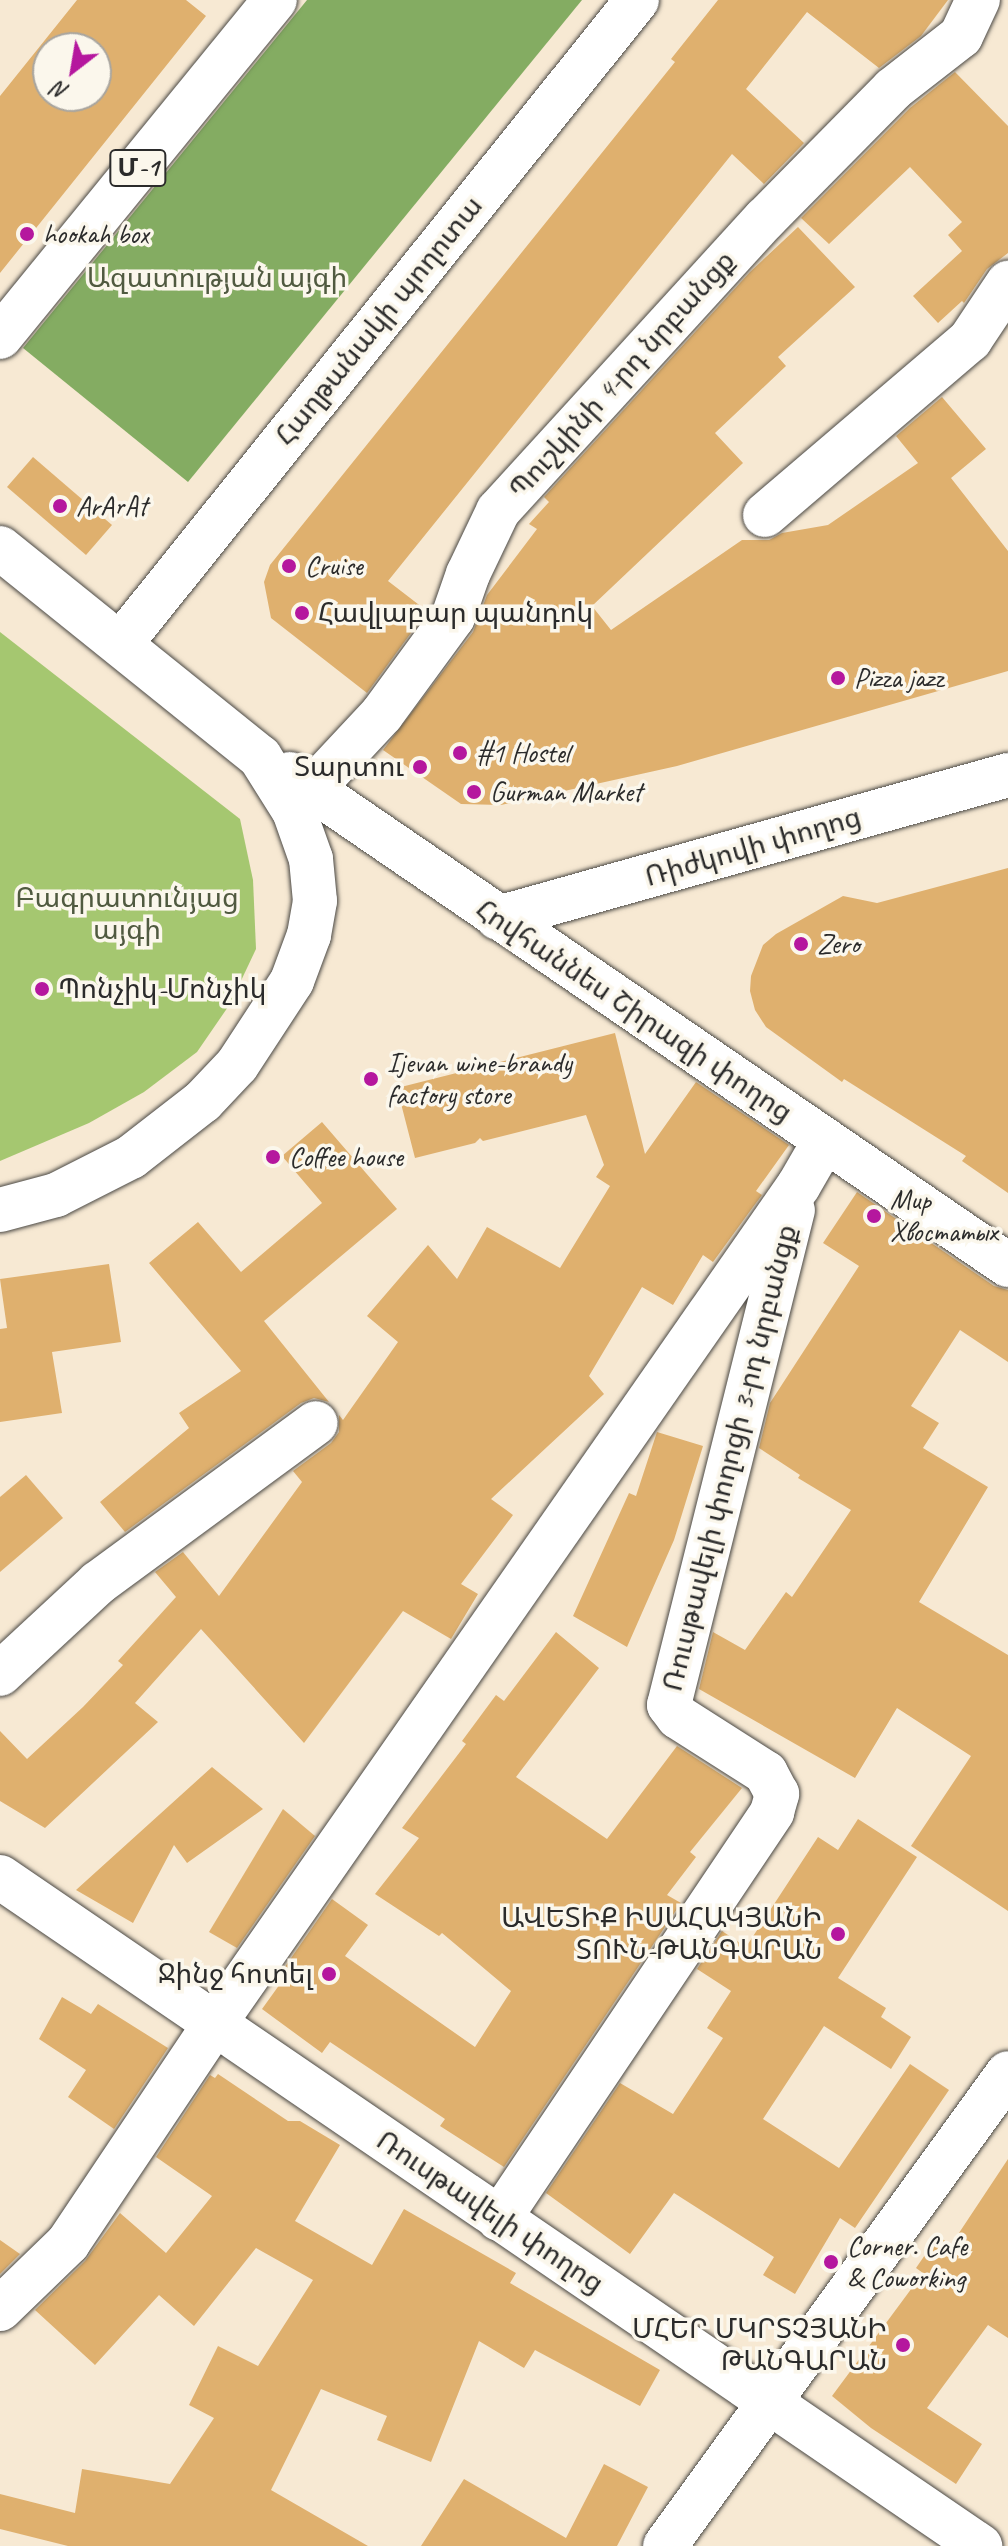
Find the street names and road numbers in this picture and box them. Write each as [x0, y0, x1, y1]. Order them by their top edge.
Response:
road number: Մ-1 [108, 146, 168, 190]
street label: Հաղթանակի պողոտա [268, 190, 490, 452]
street label: Պուշկինի 4-րդ նրբանցք [502, 244, 742, 506]
street label: Ռիժկովի փողոց [641, 800, 865, 894]
street label: Հովհաննես Շիրազի փողոց [469, 892, 799, 1130]
street label: Ռուսթավելի փողոցի 3-րդ նրբանցք [656, 1221, 804, 1695]
street label: Ռուսթավելի փողոց [370, 2124, 610, 2300]

